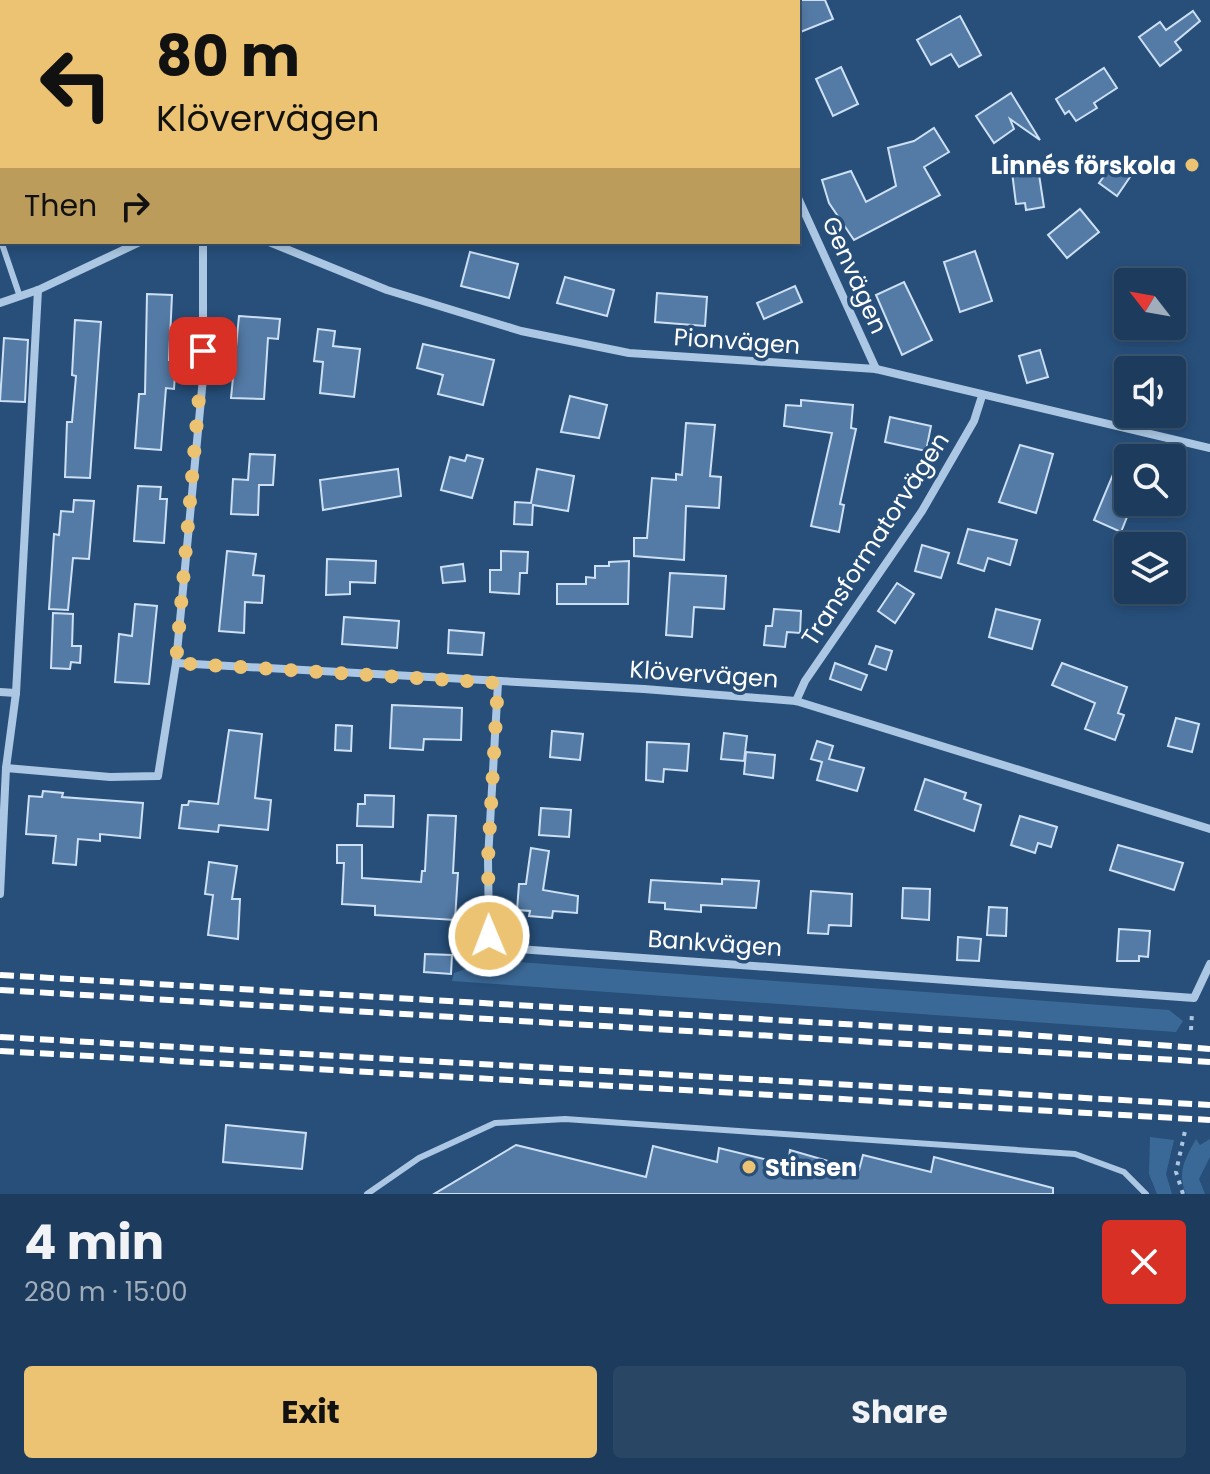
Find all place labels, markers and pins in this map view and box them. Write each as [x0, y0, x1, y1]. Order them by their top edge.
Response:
place label: Linnés förskola [991, 149, 1176, 182]
marker: Linnés förskola [1183, 156, 1201, 174]
pin [169, 317, 237, 385]
place label: Stinsen [765, 1151, 857, 1184]
marker: Stinsen [740, 1158, 758, 1176]

